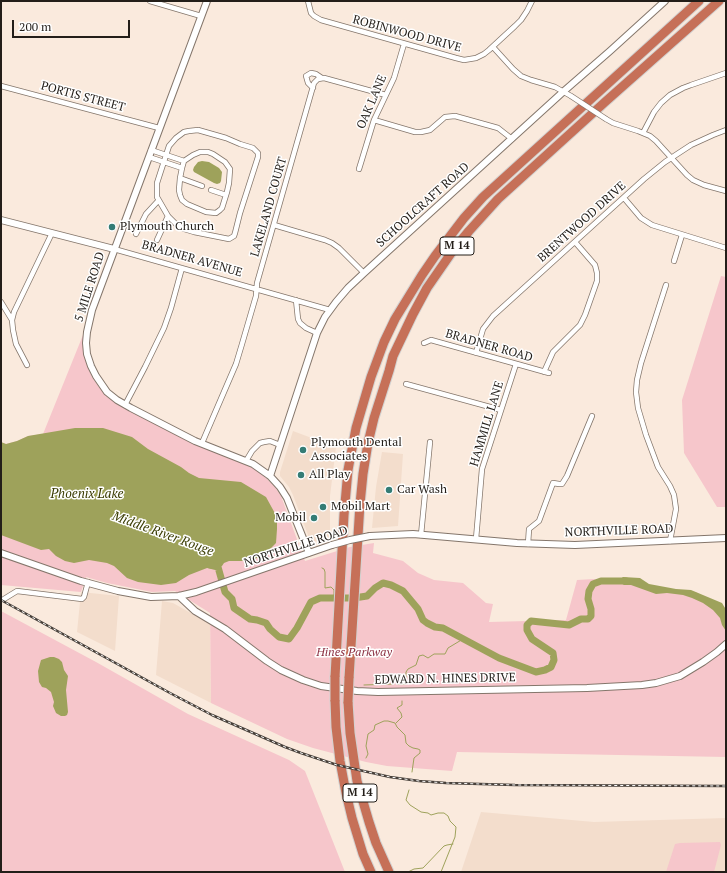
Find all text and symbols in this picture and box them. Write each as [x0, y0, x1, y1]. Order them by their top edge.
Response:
scale bar [14, 12, 132, 38]
street label: ROBINWOOD DRIVE [351, 13, 463, 55]
text: 200 m [19, 19, 51, 34]
street label: OAK LANE [354, 73, 390, 131]
street label: PORTIS STREET [39, 79, 127, 115]
street label: LAKELAND COURT [248, 155, 290, 259]
street label: SCHOOLCRAFT ROAD [374, 160, 472, 250]
street label: BRENTWOOD DRIVE [535, 179, 629, 265]
place label: Plymouth Church [120, 220, 214, 234]
marker: Plymouth Church [107, 222, 117, 232]
road number: M 14 [440, 237, 474, 255]
street label: BRADNER AVENUE [140, 238, 244, 280]
street label: 5 MILE ROAD [72, 250, 108, 324]
street label: BRADNER ROAD [444, 327, 534, 365]
street label: HAMMILL LANE [467, 380, 507, 468]
place label: Plymouth Dental Associates [311, 436, 402, 464]
marker: Plymouth Dental Associates [298, 445, 308, 455]
place label: All Play [309, 468, 350, 482]
marker: All Play [296, 470, 306, 480]
place label: Car Wash [397, 483, 447, 497]
marker: Car Wash [384, 485, 394, 495]
water label: Phoenix Lake [51, 486, 123, 502]
place label: Mobil Mart [331, 500, 390, 514]
marker: Mobil Mart [318, 502, 328, 512]
water label: Middle River Rouge [110, 508, 216, 560]
place label: Mobil [275, 511, 306, 525]
marker: Mobil [309, 513, 319, 523]
street label: NORTHVILLE ROAD [564, 522, 674, 540]
street label: NORTHVILLE ROAD [242, 523, 350, 571]
park label: Hines Parkway [316, 646, 392, 660]
street label: EDWARD N. HINES DRIVE [374, 671, 516, 687]
road number: M 14 [343, 784, 377, 802]

